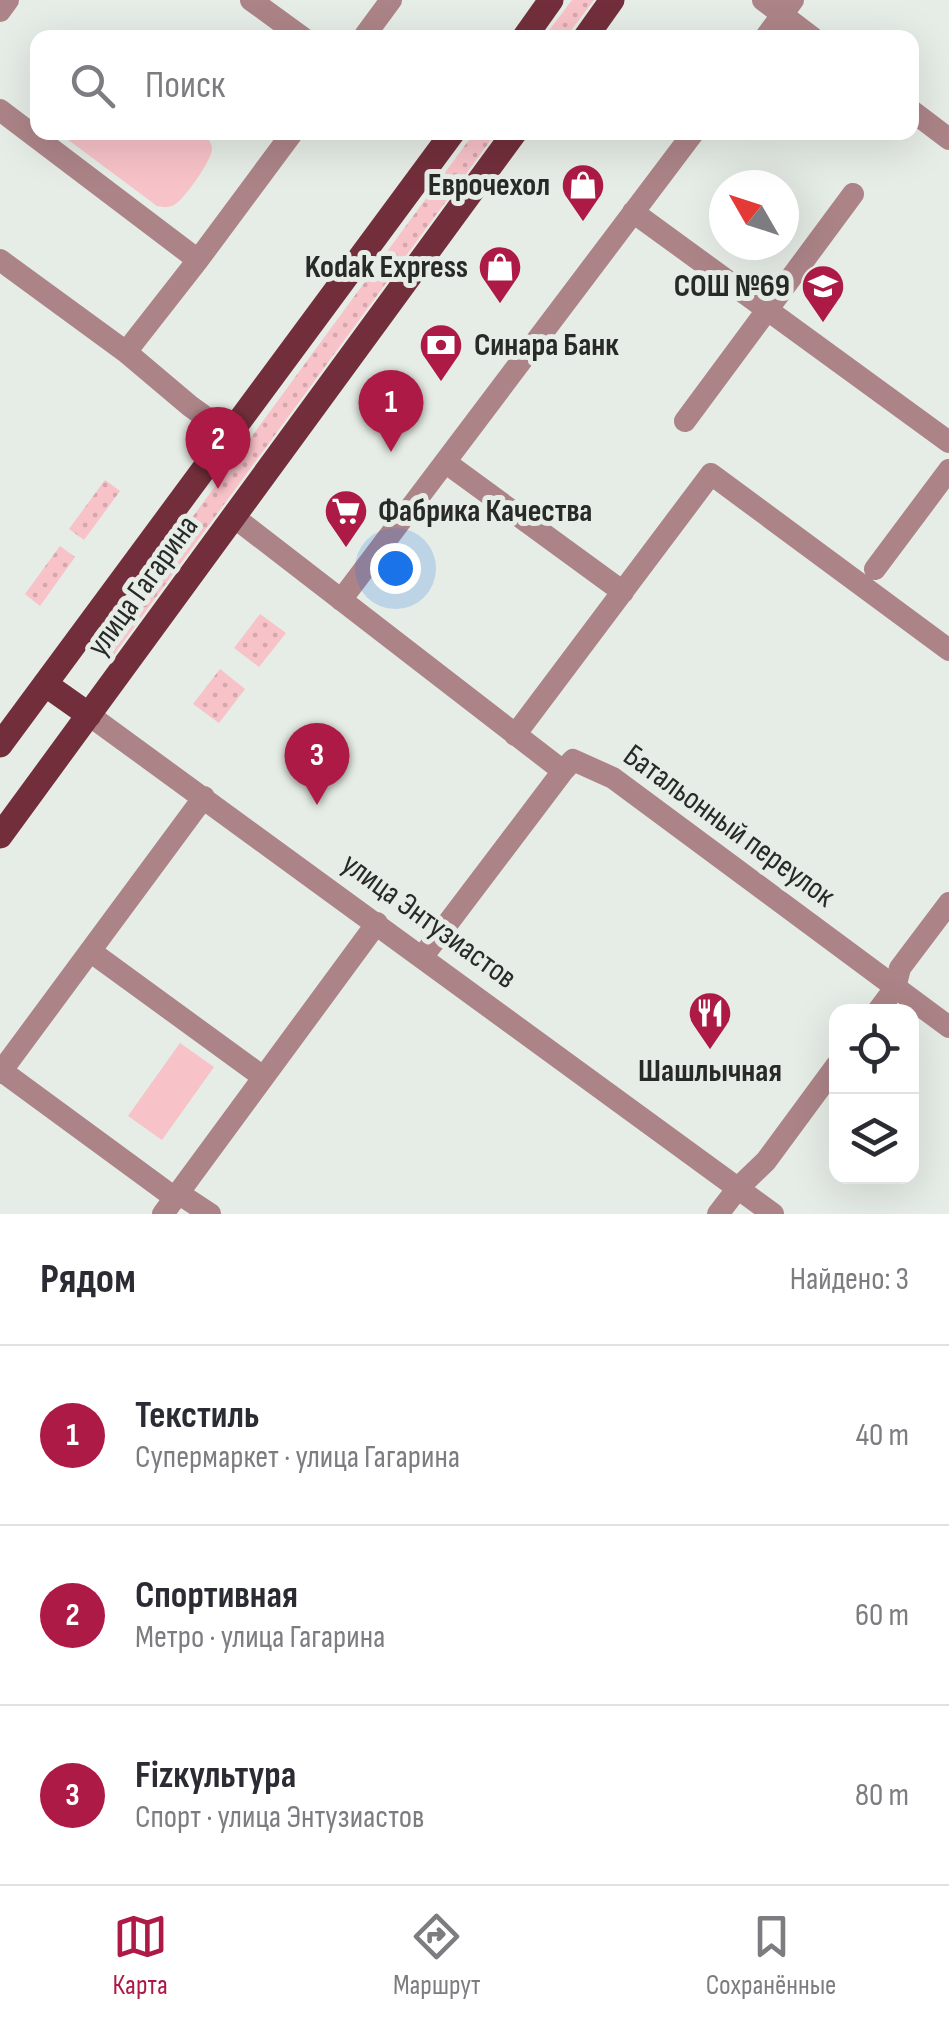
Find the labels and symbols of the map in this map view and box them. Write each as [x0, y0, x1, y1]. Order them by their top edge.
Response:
shop icon: Еврочехол [560, 162, 606, 223]
place label: Еврочехол [428, 166, 550, 205]
north arrow [709, 170, 799, 260]
shop icon: Kodak Express [477, 244, 523, 305]
place label: Kodak Express [305, 248, 468, 287]
school or university icon: СОШ №69 [800, 263, 846, 324]
place label: СОШ №69 [674, 267, 790, 306]
bank icon: Синара Банк [418, 322, 464, 383]
place label: Синара Банк [474, 326, 619, 365]
pin: 1 [358, 370, 424, 452]
pin: 2 [186, 406, 250, 489]
supermarket icon: Фабрика Качества [323, 488, 369, 549]
place label: Фабрика Качества [378, 492, 592, 531]
street label: улица Гагарина [79, 508, 207, 664]
your location [370, 543, 421, 594]
pin: 3 [284, 722, 350, 805]
street label: Батальонный переулок [616, 736, 843, 916]
street label: улица Энтузиастов [334, 844, 524, 998]
restaurant icon: Шашлычная [687, 990, 733, 1051]
place label: Шашлычная [638, 1052, 782, 1091]

